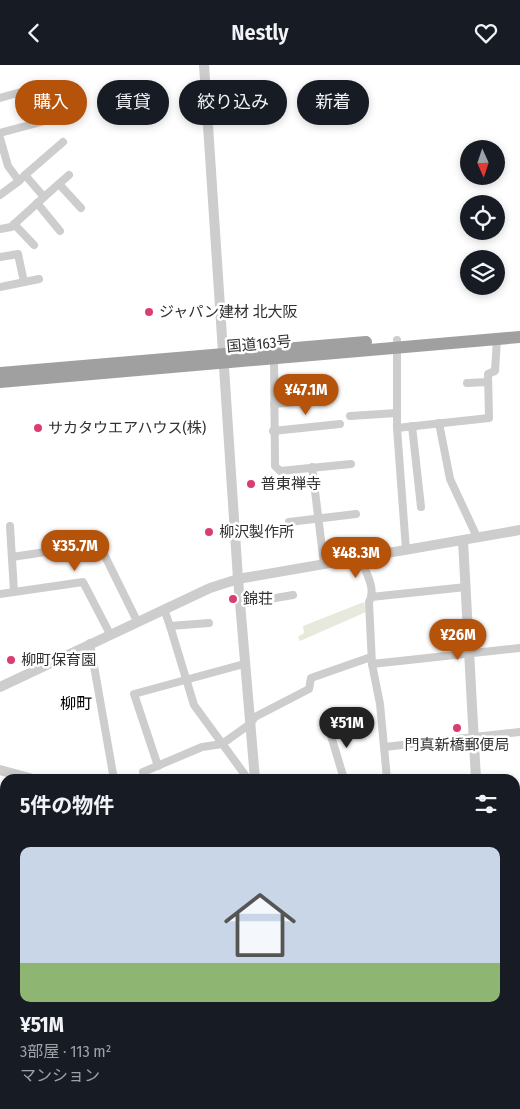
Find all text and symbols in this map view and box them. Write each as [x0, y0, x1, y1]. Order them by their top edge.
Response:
icon: back [20, 19, 48, 47]
text: Nestly [231, 19, 289, 46]
icon: heart [472, 19, 500, 47]
chip: 購入 [15, 80, 87, 125]
chip: 賃貸 [97, 80, 169, 125]
chip: 絞り込み [179, 80, 287, 125]
chip: 新着 [297, 80, 369, 125]
north arrow [460, 140, 505, 185]
map controls [460, 140, 505, 295]
button: locate [460, 195, 505, 240]
button: layers [460, 250, 505, 295]
place label: ジャパン建材 北大阪 [159, 303, 298, 321]
marker: ジャパン建材 北大阪 [143, 306, 155, 318]
street label: 国道163号 [226, 332, 292, 356]
pin: ¥47.1M [265, 373, 347, 416]
text: ¥47.1M [284, 380, 328, 399]
place label: サカタウエアハウス(株) [48, 419, 206, 437]
marker: サカタウエアハウス(株) [32, 422, 44, 434]
place label: 普東禅寺 [261, 475, 321, 493]
marker: 普東禅寺 [245, 478, 257, 490]
place label: 柳沢製作所 [219, 523, 294, 541]
marker: 柳沢製作所 [203, 526, 215, 538]
pin: ¥35.7M [34, 529, 116, 572]
text: ¥35.7M [52, 536, 98, 555]
pin: ¥48.3M [315, 537, 397, 579]
text: ¥48.3M [332, 543, 380, 562]
place label: 錦荘 [243, 590, 273, 608]
marker: 錦荘 [227, 593, 239, 605]
pin: ¥26M [428, 619, 488, 661]
text: ¥26M [440, 625, 476, 644]
place label: 柳町保育園 [21, 651, 96, 669]
marker: 柳町保育園 [5, 654, 17, 666]
district label: 柳町 [60, 694, 92, 713]
pin: ¥51M [317, 707, 377, 749]
text: ¥51M [330, 713, 364, 732]
marker: 門真新橋郵便局 [451, 722, 463, 734]
place label: 門真新橋郵便局 [404, 736, 510, 754]
icon: filters [472, 790, 500, 818]
text: 5件の物件 [20, 793, 114, 819]
icon: home [215, 880, 305, 970]
text: ¥51M [20, 1012, 64, 1038]
text: 3部屋 · 113 m² [20, 1042, 111, 1061]
text: マンション [20, 1066, 100, 1085]

